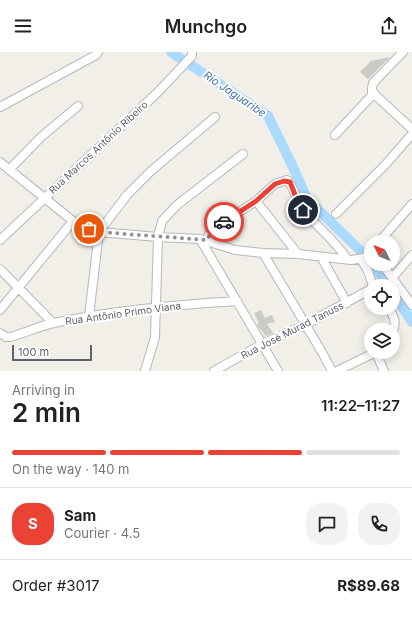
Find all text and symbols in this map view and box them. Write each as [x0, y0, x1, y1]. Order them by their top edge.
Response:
icon: menu [12, 15, 34, 37]
icon: share [378, 15, 400, 37]
text: Munchgo [165, 16, 247, 37]
water label: Rio Jaguaribe [201, 68, 269, 120]
street label: Rua Marcos Antônio Ribeiro [46, 98, 150, 196]
pin [286, 193, 320, 227]
icon: home [292, 199, 314, 221]
courier [204, 202, 244, 242]
icon: car [213, 211, 235, 233]
pin [72, 212, 106, 246]
icon: bag [78, 218, 100, 240]
north arrow [364, 235, 400, 271]
map controls [364, 235, 400, 359]
button: locate [364, 279, 400, 315]
street label: Rua Antônio Primo Viana [64, 299, 182, 327]
street label: Rua José Murad Tanuss [239, 299, 345, 361]
button: layers [364, 323, 400, 359]
scale bar [12, 343, 92, 362]
text: 100 m [18, 345, 49, 359]
text: Arriving in [12, 382, 75, 398]
text: 11:22–11:27 [321, 396, 400, 415]
text: 2 min [12, 397, 81, 428]
text: On the way · 140 m [12, 461, 130, 477]
button: chat [306, 503, 348, 545]
button: phone [358, 503, 400, 545]
text: Sam [64, 506, 96, 525]
text: S [28, 514, 38, 533]
text: Courier · 4.5 [64, 525, 140, 541]
text: Order #3017 [12, 576, 99, 595]
text: R$89.68 [337, 576, 400, 595]

